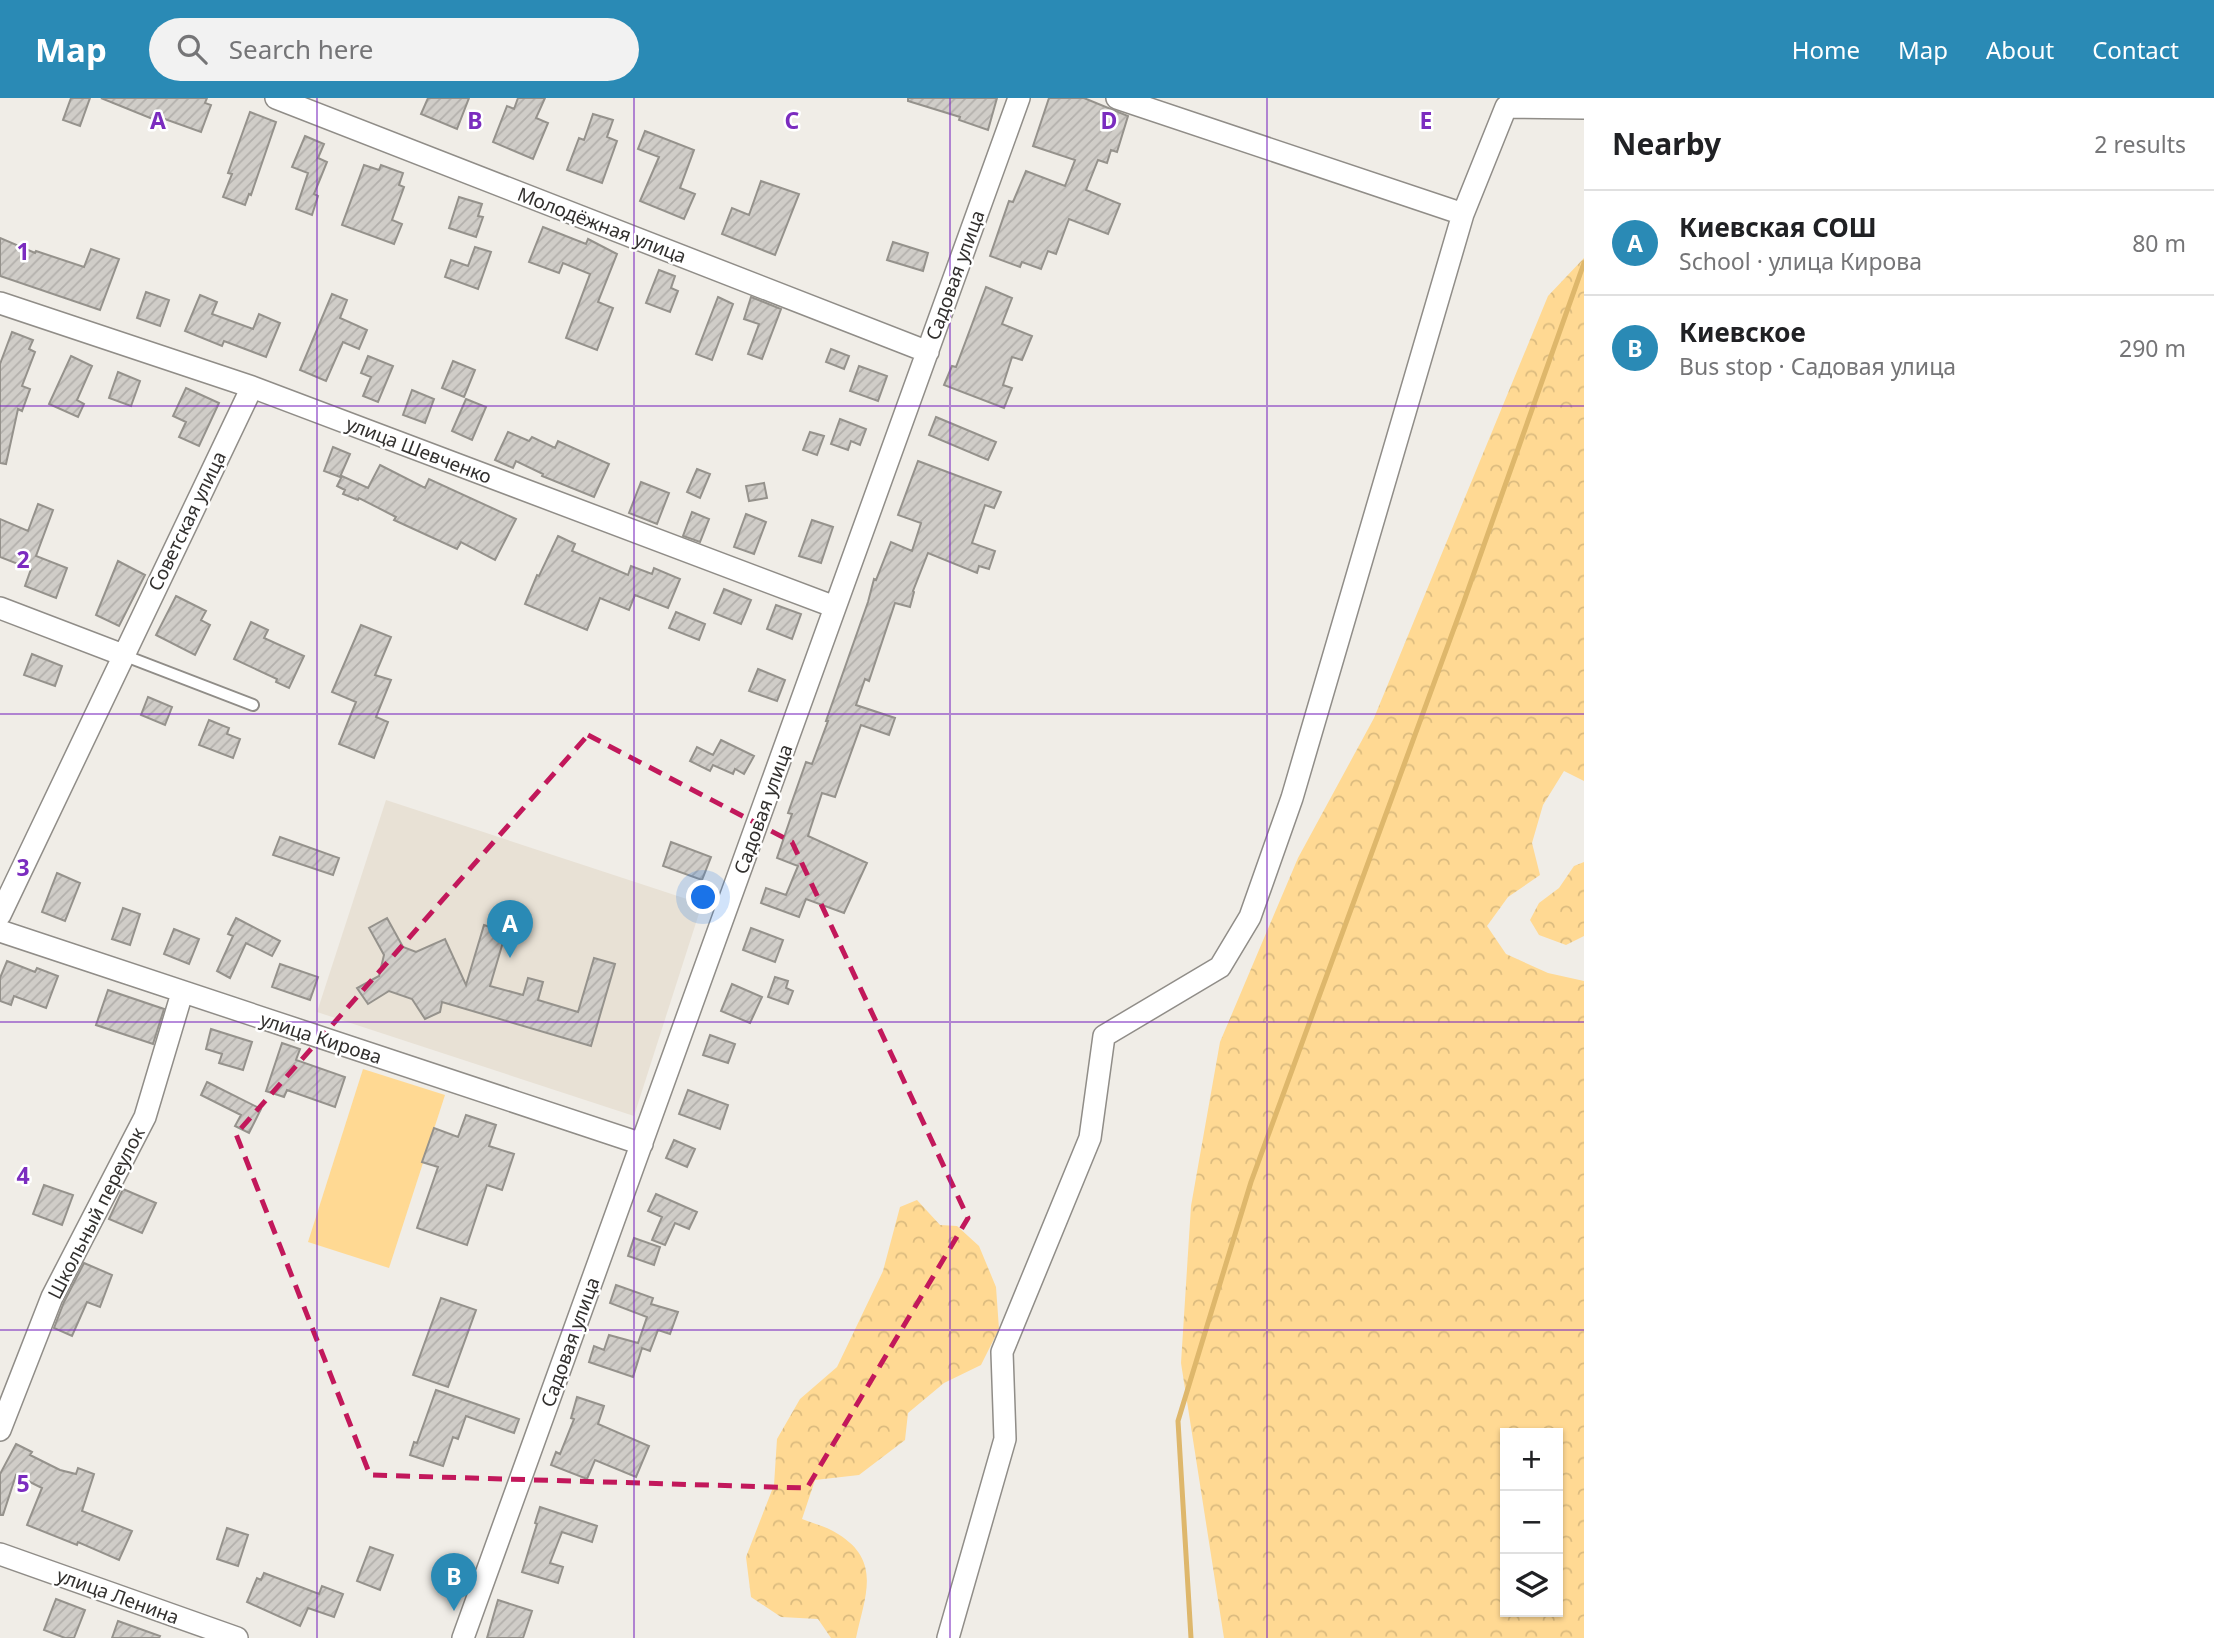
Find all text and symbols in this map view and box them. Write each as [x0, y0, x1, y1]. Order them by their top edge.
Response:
search box [149, 18, 639, 81]
text: Map [35, 27, 107, 72]
icon: search [173, 30, 211, 68]
text: Search here [229, 31, 373, 67]
text: Home [1792, 33, 1860, 66]
text: Map [1898, 33, 1948, 66]
text: About [1986, 33, 2054, 66]
text: Contact [2092, 33, 2179, 66]
text: A [150, 104, 166, 136]
text: B [467, 104, 483, 136]
text: C [785, 104, 800, 136]
text: D [1101, 104, 1117, 136]
text: E [1420, 104, 1432, 136]
text: Nearby [1612, 123, 1721, 164]
text: 2 results [2094, 128, 2186, 160]
street label: Молодёжная улица [514, 181, 690, 269]
street label: Садовая улица [919, 206, 991, 344]
text: Киевская СОШ [1679, 209, 1877, 245]
text: A [1627, 227, 1643, 259]
text: 80 m [2132, 227, 2186, 259]
text: 1 [16, 235, 30, 267]
text: School · улица Кирова [1679, 245, 1922, 277]
text: Киевское [1679, 314, 1806, 350]
text: B [1627, 332, 1643, 364]
text: 290 m [2119, 332, 2186, 364]
text: Bus stop · Садовая улица [1679, 350, 1956, 382]
street label: улица Шевченко [342, 410, 496, 490]
street label: Советская улица [142, 447, 232, 595]
text: 2 [16, 543, 30, 575]
street label: Садовая улица [727, 740, 799, 878]
text: 3 [16, 851, 30, 883]
your location [686, 880, 720, 914]
pin: A [487, 900, 533, 958]
street label: улица Кирова [257, 1006, 385, 1070]
street label: Школьный переулок [41, 1123, 151, 1303]
text: 4 [16, 1159, 30, 1191]
street label: Садовая улица [534, 1273, 606, 1411]
map controls [1500, 1428, 1563, 1617]
button: + [1500, 1428, 1563, 1491]
text: 5 [16, 1467, 30, 1499]
button: − [1500, 1491, 1563, 1554]
pin: B [431, 1553, 477, 1611]
button: layers [1500, 1554, 1563, 1617]
street label: улица Ленина [53, 1562, 183, 1630]

